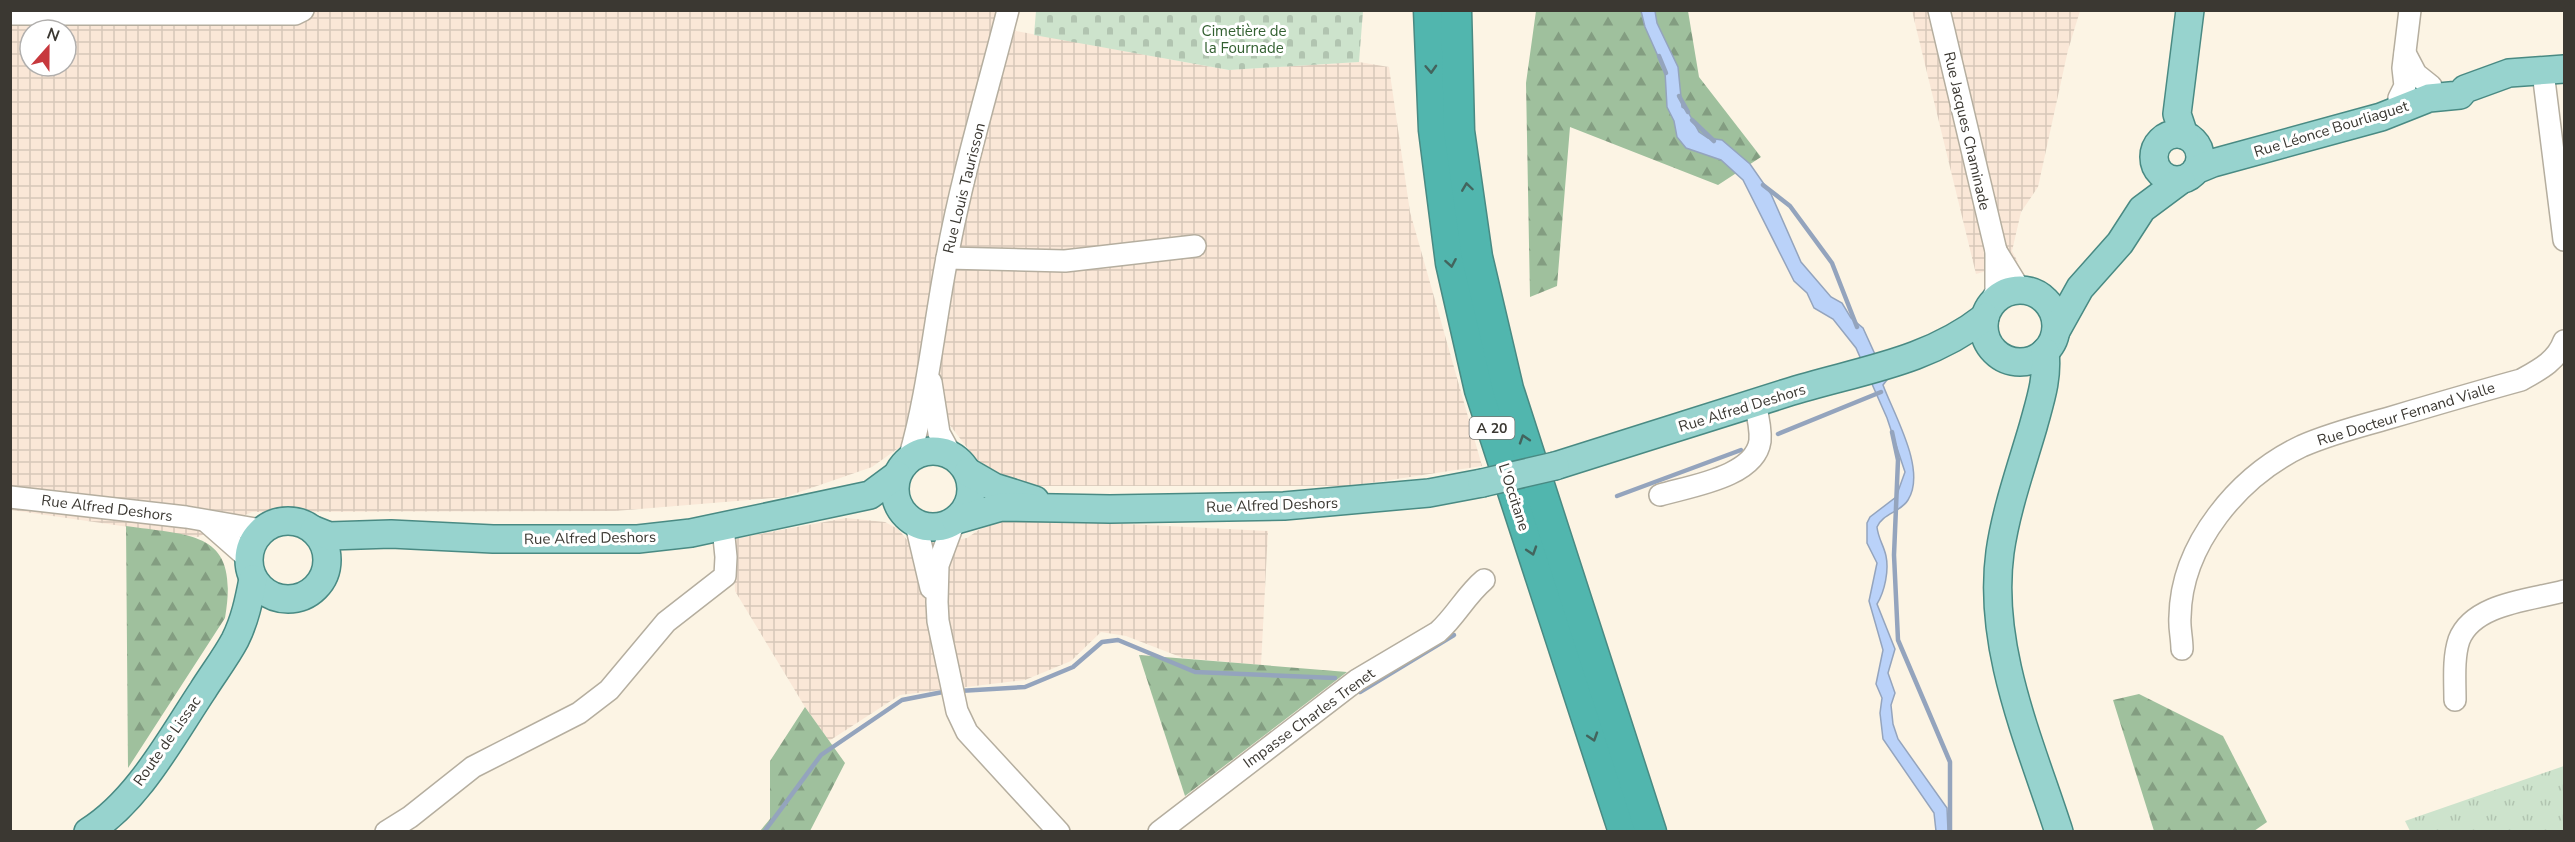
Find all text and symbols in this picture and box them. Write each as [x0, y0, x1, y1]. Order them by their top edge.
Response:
north arrow [18, 18, 78, 78]
park label: Cimetière de la Fournade [1202, 21, 1286, 58]
text: N [43, 23, 63, 47]
street label: Rue Jacques Chaminade [1939, 50, 1995, 212]
one-way arrow [1424, 64, 1437, 73]
street label: Rue Léonce Bourliaguet [2251, 96, 2411, 162]
street label: Rue Louis Taurisson [938, 121, 990, 255]
one-way arrow [1462, 183, 1474, 192]
one-way arrow [1445, 258, 1457, 267]
street label: Rue Docteur Fernand Vialle [2315, 377, 2497, 451]
street label: Rue Alfred Deshors [1676, 379, 1808, 437]
road number: A 20 [1470, 417, 1514, 439]
one-way arrow [1519, 434, 1531, 444]
street label: L'Occitane [1494, 461, 1534, 533]
street label: Rue Alfred Deshors [40, 490, 174, 526]
street label: Rue Alfred Deshors [1206, 493, 1338, 517]
street label: Rue Alfred Deshors [524, 527, 656, 549]
one-way arrow [1525, 545, 1537, 556]
street label: Impasse Charles Trenet [1239, 663, 1379, 772]
street label: Route de Lissac [129, 692, 205, 790]
one-way arrow [1585, 731, 1598, 742]

